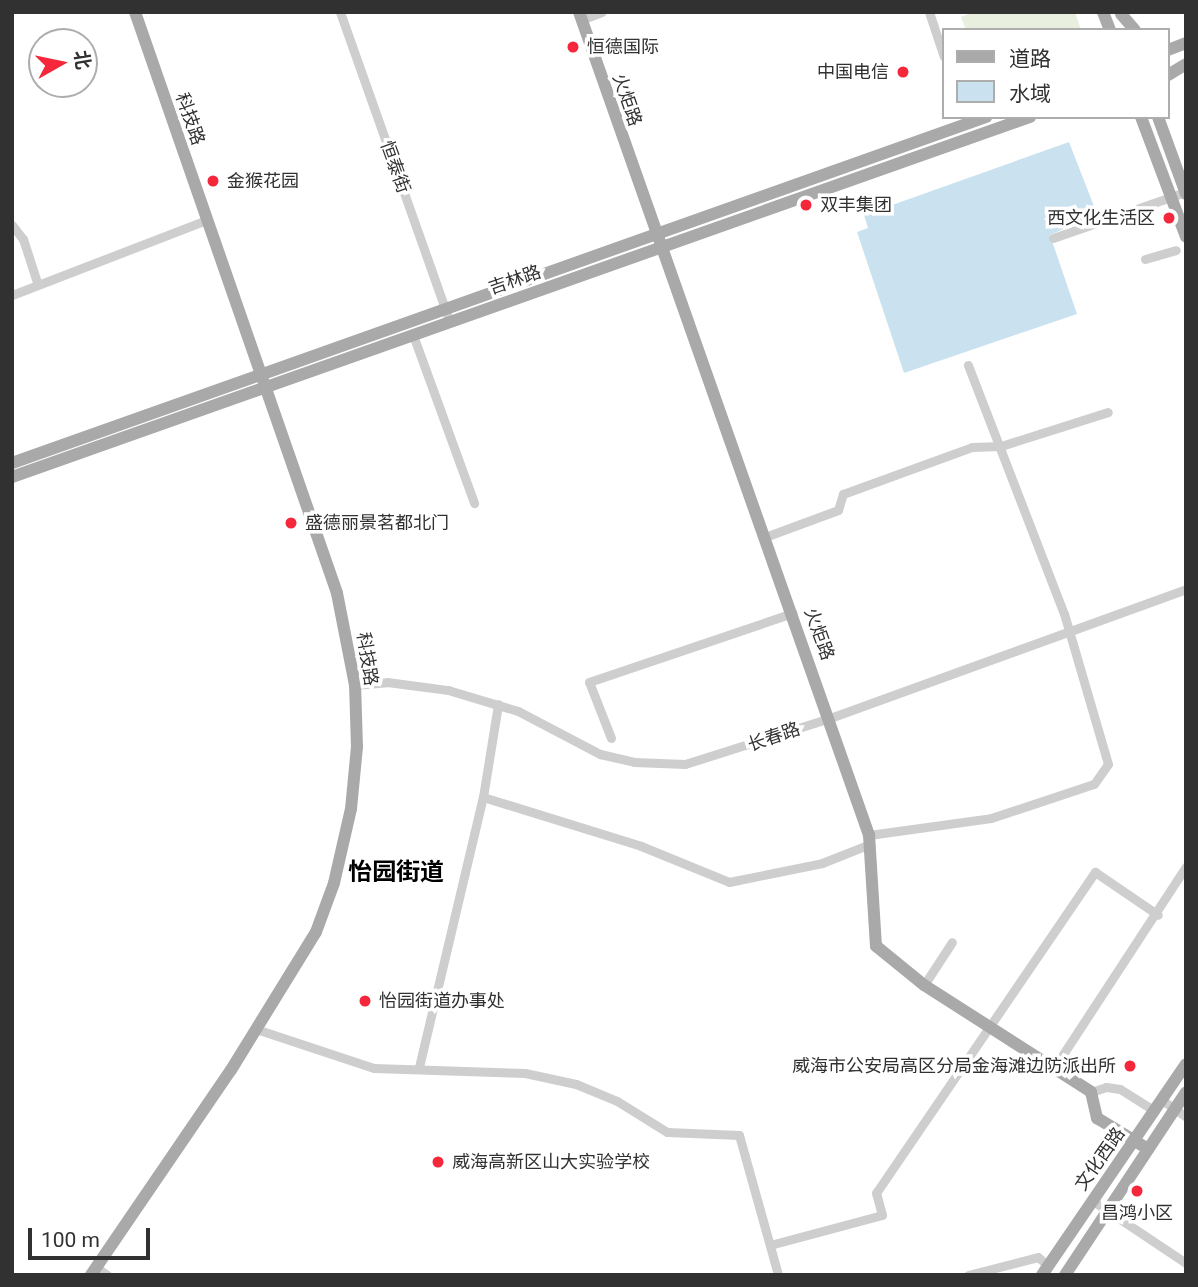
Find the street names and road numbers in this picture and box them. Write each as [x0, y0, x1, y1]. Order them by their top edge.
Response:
street label: 火炬路 [608, 71, 646, 129]
street label: 科技路 [171, 90, 209, 148]
street label: 恒泰街 [376, 138, 414, 196]
street label: 吉林路 [486, 261, 544, 299]
street label: 火炬路 [800, 605, 838, 663]
street label: 科技路 [352, 631, 382, 687]
street label: 长春路 [745, 718, 803, 756]
street label: 文化西路 [1071, 1123, 1129, 1195]

